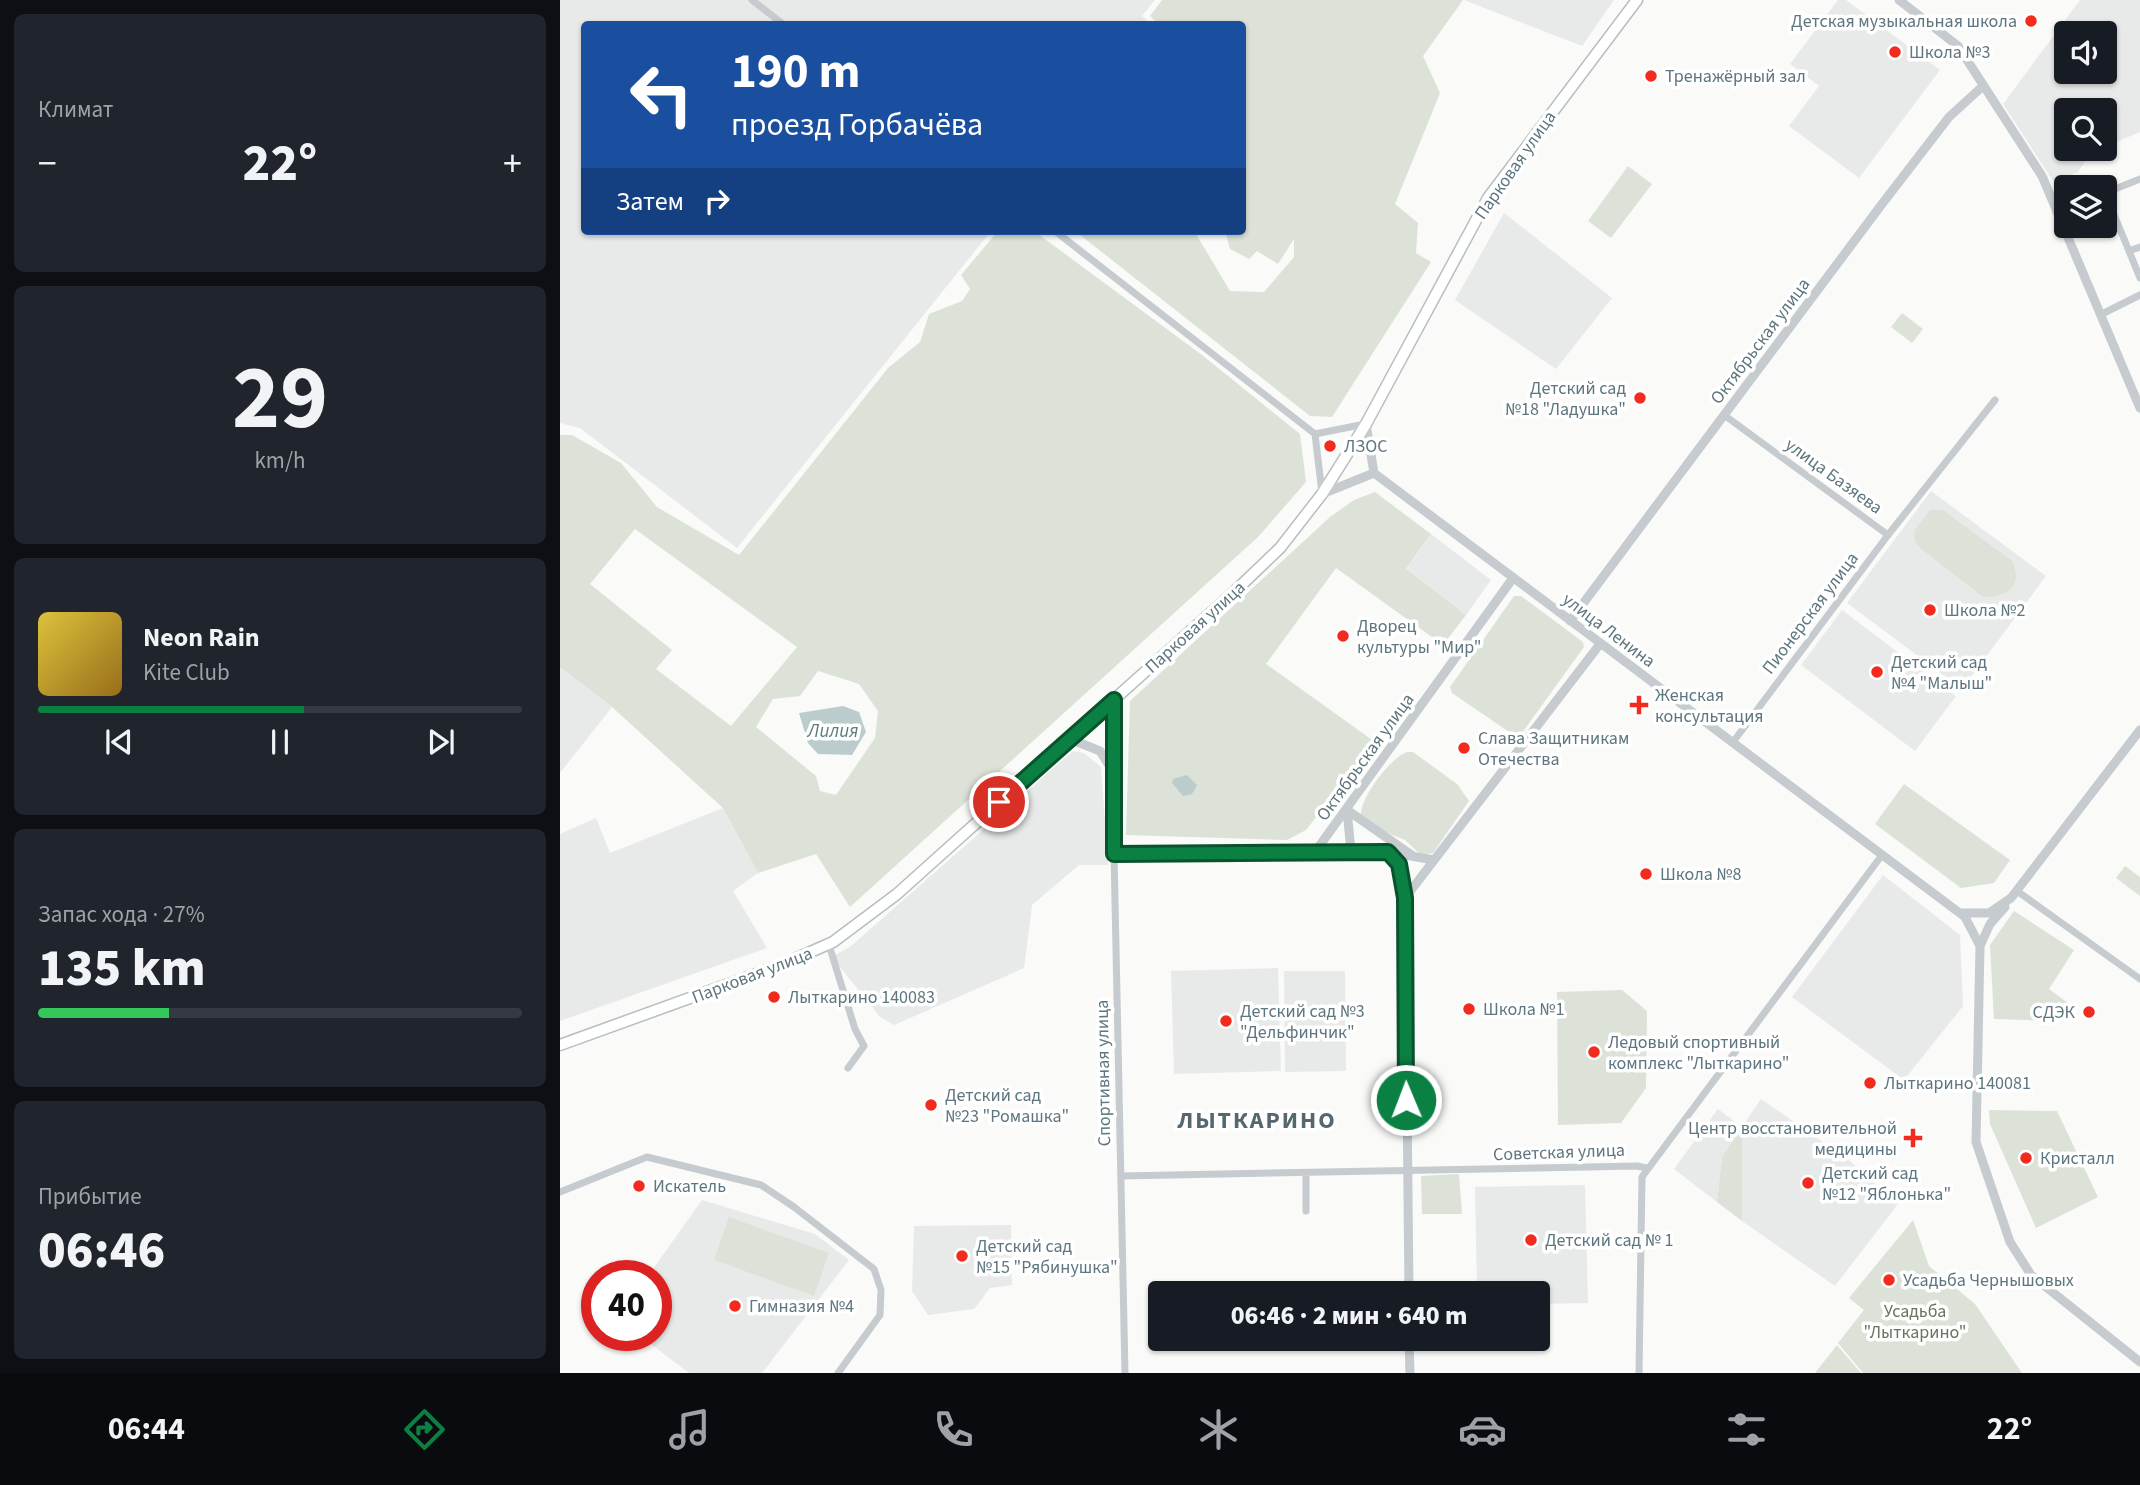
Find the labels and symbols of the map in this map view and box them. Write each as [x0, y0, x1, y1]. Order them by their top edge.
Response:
place label: Детская музыкальная школа [1791, 9, 2017, 34]
marker: Детская музыкальная школа [2023, 13, 2039, 29]
place label: Школа №3 [1909, 40, 1990, 65]
marker: Школа №3 [1887, 44, 1903, 60]
place label: Тренажёрный зал [1665, 64, 1806, 89]
marker: Тренажёрный зал [1643, 68, 1659, 84]
street label: Парковая улица [1469, 106, 1562, 225]
street label: Октябрьская улица [1705, 273, 1816, 410]
place label: Детский сад №18 "Ладушка" [1505, 376, 1626, 422]
marker: Детский сад №18 "Ладушка" [1632, 390, 1648, 406]
street label: улица Базяева [1780, 433, 1888, 520]
place label: ЛЗОС [1344, 434, 1387, 459]
marker: ЛЗОС [1322, 438, 1338, 454]
street label: Пионерская улица [1756, 547, 1865, 679]
street label: Парковая улица [1140, 575, 1251, 679]
street label: улица Ленина [1557, 587, 1660, 674]
place label: Школа №2 [1944, 598, 2025, 623]
marker: Школа №2 [1922, 602, 1938, 618]
place label: Дворец культуры "Мир" [1357, 614, 1482, 660]
marker: Дворец культуры "Мир" [1335, 628, 1351, 644]
place label: Детский сад №4 "Малыш" [1891, 650, 1992, 696]
marker: Детский сад №4 "Малыш" [1869, 664, 1885, 680]
place label: Женская консультация [1655, 683, 1764, 729]
street label: Октябрьская улица [1311, 688, 1420, 826]
marker: Женская консультация [1629, 695, 1649, 715]
water label: Лилия [807, 718, 858, 745]
place label: Слава Защитникам Отечества [1478, 726, 1629, 772]
marker: Слава Защитникам Отечества [1456, 740, 1472, 756]
pin [969, 772, 1029, 832]
place label: Школа №8 [1660, 862, 1741, 887]
marker: Школа №8 [1638, 866, 1654, 882]
street label: Парковая улица [688, 941, 816, 1010]
place label: Лыткарино 140083 [788, 985, 935, 1010]
marker: Лыткарино 140083 [766, 989, 782, 1005]
place label: Школа №1 [1483, 997, 1564, 1022]
place label: Детский сад №3 "Дельфинчик" [1240, 999, 1365, 1045]
street label: Спортивная улица [1090, 1000, 1117, 1146]
place label: СДЭК [2033, 1000, 2076, 1025]
marker: Школа №1 [1461, 1001, 1477, 1017]
marker: СДЭК [2081, 1004, 2097, 1020]
marker: Детский сад №3 "Дельфинчик" [1218, 1013, 1234, 1029]
place label: Ледовый спортивный комплекс "Лыткарино" [1608, 1030, 1789, 1076]
marker: Ледовый спортивный комплекс "Лыткарино" [1586, 1044, 1602, 1060]
position arrow [1369, 1063, 1443, 1137]
place label: Лыткарино 140081 [1884, 1071, 2031, 1096]
marker: Лыткарино 140081 [1862, 1075, 1878, 1091]
place label: Детский сад №23 "Ромашка" [945, 1083, 1069, 1129]
marker: Детский сад №23 "Ромашка" [923, 1097, 939, 1113]
district label: ЛЫТКАРИНО [1176, 1103, 1337, 1138]
place label: Центр восстановительной медицины [1688, 1116, 1897, 1162]
marker: Центр восстановительной медицины [1903, 1128, 1923, 1148]
street label: Советская улица [1493, 1138, 1625, 1167]
place label: Кристалл [2040, 1146, 2115, 1171]
marker: Кристалл [2018, 1150, 2034, 1166]
place label: Детский сад №12 "Яблонька" [1822, 1161, 1951, 1207]
place label: Искатель [653, 1174, 726, 1199]
marker: Детский сад №12 "Яблонька" [1800, 1175, 1816, 1191]
marker: Искатель [631, 1178, 647, 1194]
place label: Детский сад № 1 [1545, 1228, 1673, 1253]
marker: Детский сад № 1 [1523, 1232, 1539, 1248]
place label: Детский сад №15 "Рябинушка" [976, 1234, 1118, 1280]
marker: Детский сад №15 "Рябинушка" [954, 1248, 970, 1264]
speed limit sign: 40 [581, 1260, 672, 1351]
place label: Усадьба Чернышовых [1903, 1268, 2074, 1293]
marker: Усадьба Чернышовых [1881, 1272, 1897, 1288]
place label: Гимназия №4 [749, 1294, 854, 1319]
marker: Гимназия №4 [727, 1298, 743, 1314]
park label: Усадьба "Лыткарино" [1864, 1299, 1966, 1345]

